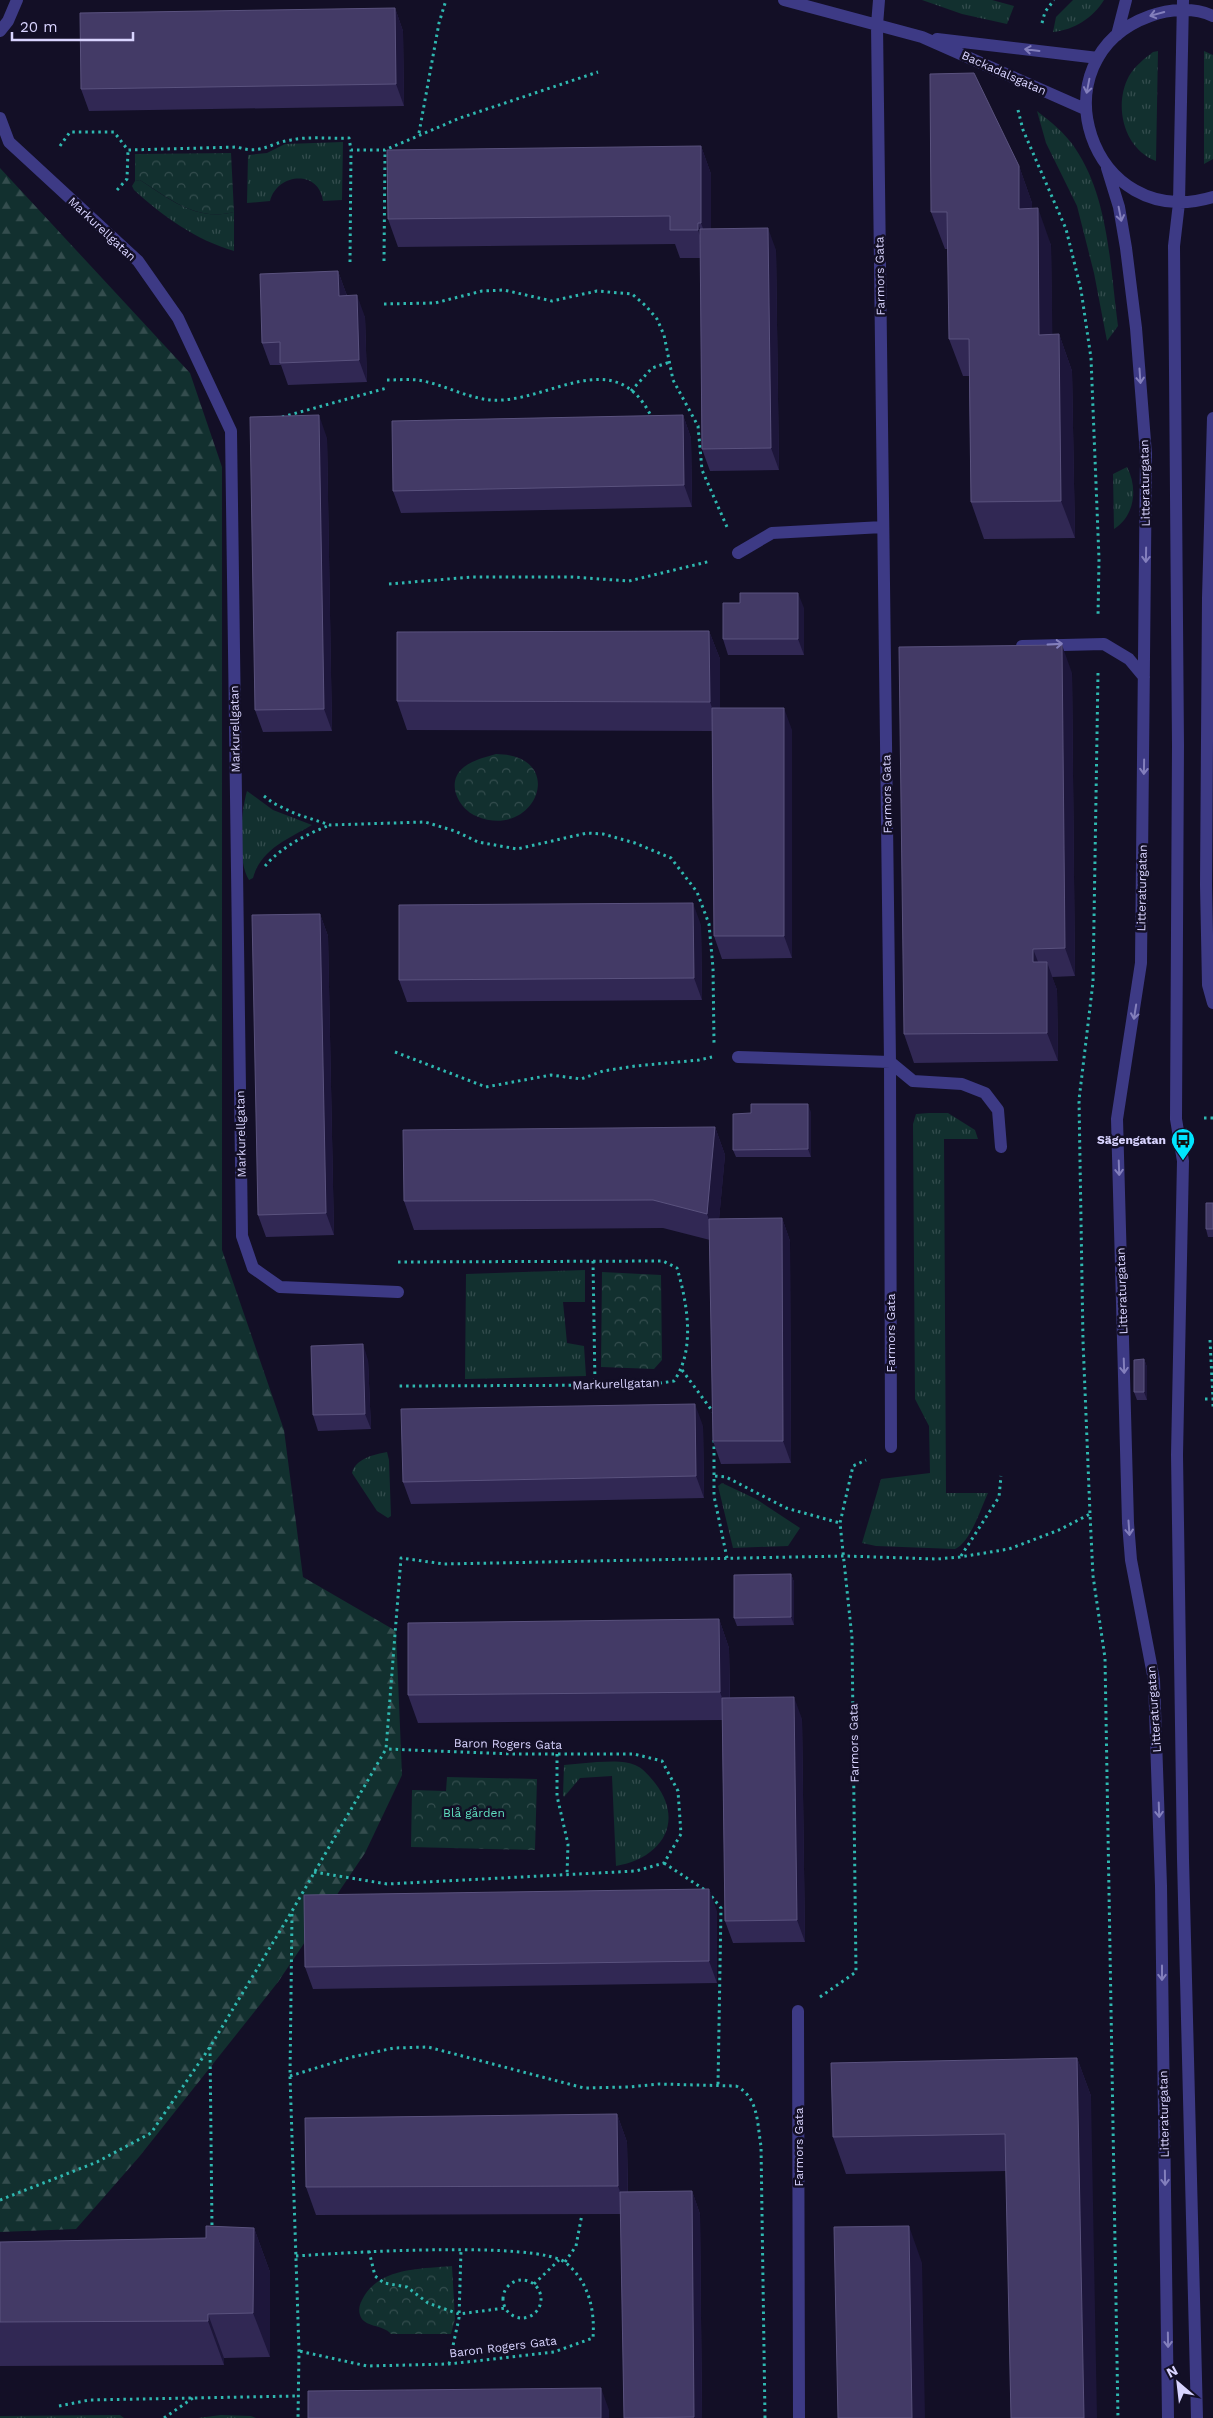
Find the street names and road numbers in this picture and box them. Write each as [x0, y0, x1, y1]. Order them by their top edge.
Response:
street label: Backadalsgatan [959, 48, 1049, 98]
street label: Markurellgatan [65, 194, 139, 264]
street label: Farmors Gata [872, 236, 888, 316]
street label: Litteraturgatan [1137, 439, 1153, 527]
street label: Markurellgatan [227, 685, 243, 773]
street label: Farmors Gata [879, 754, 895, 834]
street label: Litteraturgatan [1134, 844, 1150, 932]
street label: Markurellgatan [233, 1090, 249, 1178]
street label: Litteraturgatan [1113, 1247, 1131, 1335]
street label: Farmors Gata [884, 1293, 898, 1373]
street label: Markurellgatan [572, 1375, 660, 1393]
street label: Litteraturgatan [1144, 1665, 1164, 1753]
street label: Farmors Gata [846, 1703, 862, 1783]
street label: Baron Rogers Gata [454, 1736, 563, 1752]
street label: Litteraturgatan [1156, 2070, 1172, 2158]
street label: Farmors Gata [792, 2107, 806, 2187]
street label: Baron Rogers Gata [448, 2333, 558, 2361]

